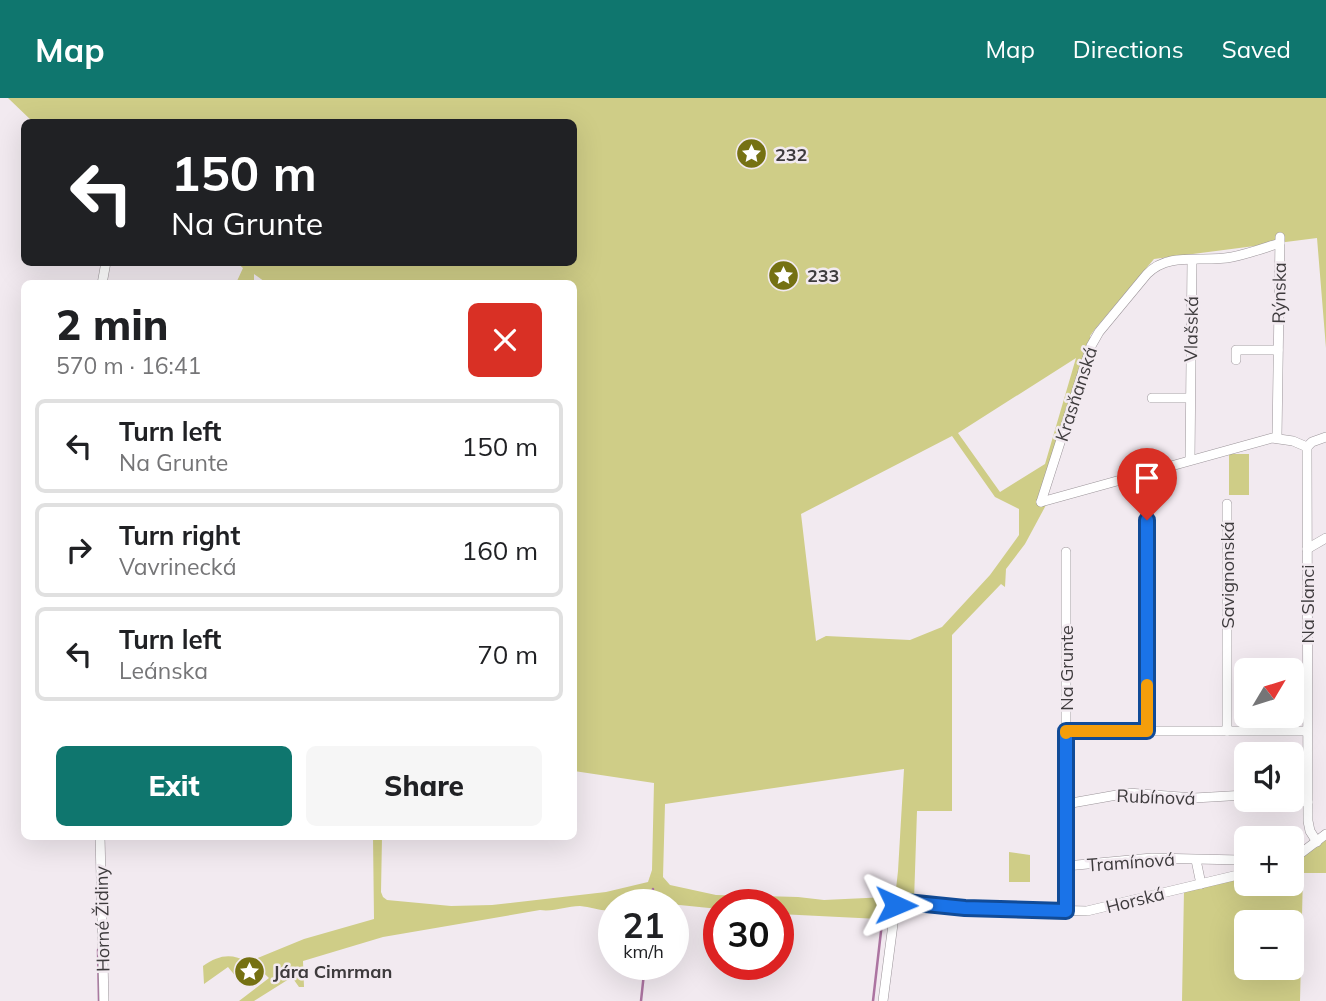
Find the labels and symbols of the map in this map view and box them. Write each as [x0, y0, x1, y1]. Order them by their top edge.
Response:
place icon: 232 [735, 137, 769, 171]
place label: 232 [775, 143, 807, 166]
place icon: 233 [767, 258, 801, 292]
street label: Rýnska [1267, 262, 1291, 324]
place label: 233 [807, 264, 839, 287]
street label: Vlašská [1179, 296, 1203, 362]
street label: Krasňanská [1050, 344, 1102, 444]
pin [1117, 448, 1177, 520]
street label: Savignonská [1216, 522, 1239, 629]
street label: Na Slanci [1296, 565, 1319, 643]
street label: Na Grunte [1055, 625, 1078, 711]
north arrow [1234, 658, 1304, 728]
street label: Rubínová [1116, 784, 1196, 810]
street label: Tramínová [1086, 847, 1176, 877]
street label: Horné Židiny [90, 865, 114, 972]
position arrow [859, 868, 933, 942]
street label: Horská [1103, 882, 1167, 918]
speed limit sign: 30 [703, 889, 794, 980]
place icon: Jára Cimrman [233, 954, 267, 988]
place label: Jára Cimrman [273, 960, 392, 983]

